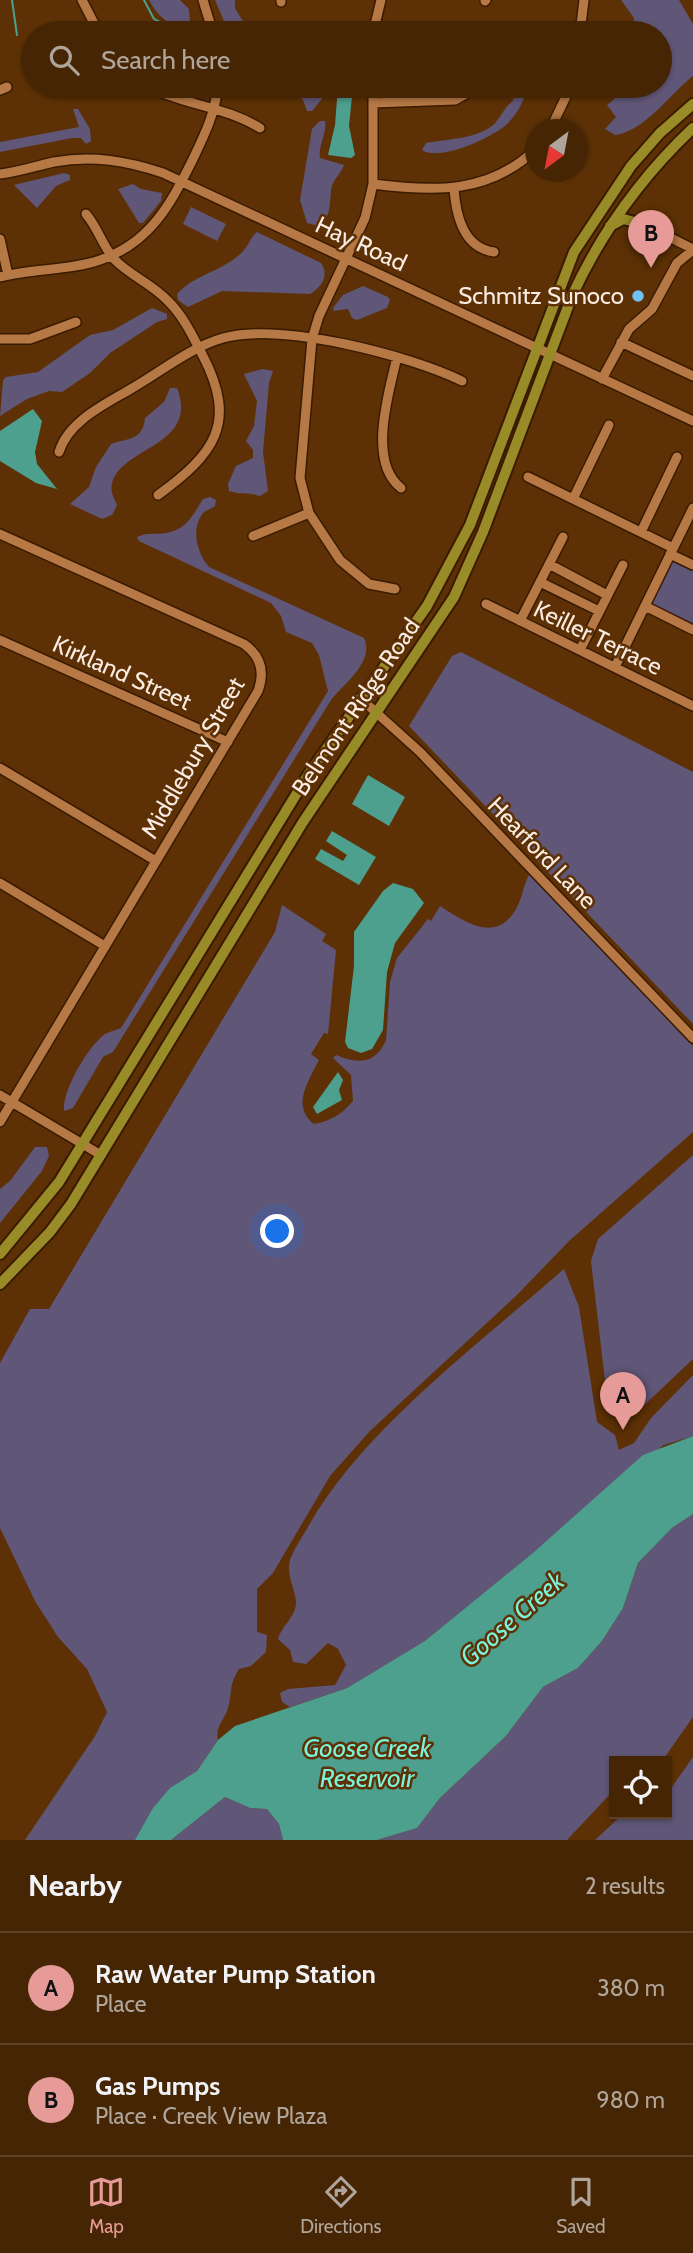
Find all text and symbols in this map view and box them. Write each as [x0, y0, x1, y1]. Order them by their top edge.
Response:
search box [21, 21, 672, 98]
icon: search [45, 41, 83, 79]
text: Search here [101, 44, 230, 76]
north arrow [525, 119, 588, 182]
street label: Hay Road [311, 210, 411, 277]
pin: B [628, 210, 674, 268]
place label: Schmitz Sunoco [458, 281, 624, 310]
marker: Schmitz Sunoco [630, 288, 646, 304]
street label: Keiller Terrace [529, 594, 667, 681]
street label: Belmont Ridge Road [286, 613, 426, 801]
street label: Kirkland Street [48, 629, 196, 716]
street label: Middlebury Street [135, 672, 250, 844]
street label: Hearford Lane [482, 791, 603, 915]
your location [260, 1214, 294, 1248]
pin: A [600, 1372, 646, 1430]
water label: Goose Creek [453, 1565, 571, 1673]
water label: Goose Creek Reservoir [303, 1732, 432, 1794]
map controls [609, 1756, 672, 1819]
button: locate [609, 1756, 672, 1819]
text: Nearby [28, 1867, 122, 1904]
text: 2 results [585, 1872, 665, 1900]
text: Raw Water Pump Station [95, 1958, 376, 1990]
text: A [44, 1974, 58, 2002]
text: 380 m [597, 1974, 665, 2002]
text: Place [95, 1990, 147, 2018]
text: Gas Pumps [95, 2070, 220, 2102]
text: B [44, 2086, 58, 2114]
text: 980 m [597, 2086, 665, 2114]
text: Place · Creek View Plaza [95, 2102, 327, 2130]
tab: Map [87, 2173, 125, 2238]
tab: Directions [300, 2173, 381, 2238]
tab: Saved [556, 2173, 606, 2238]

